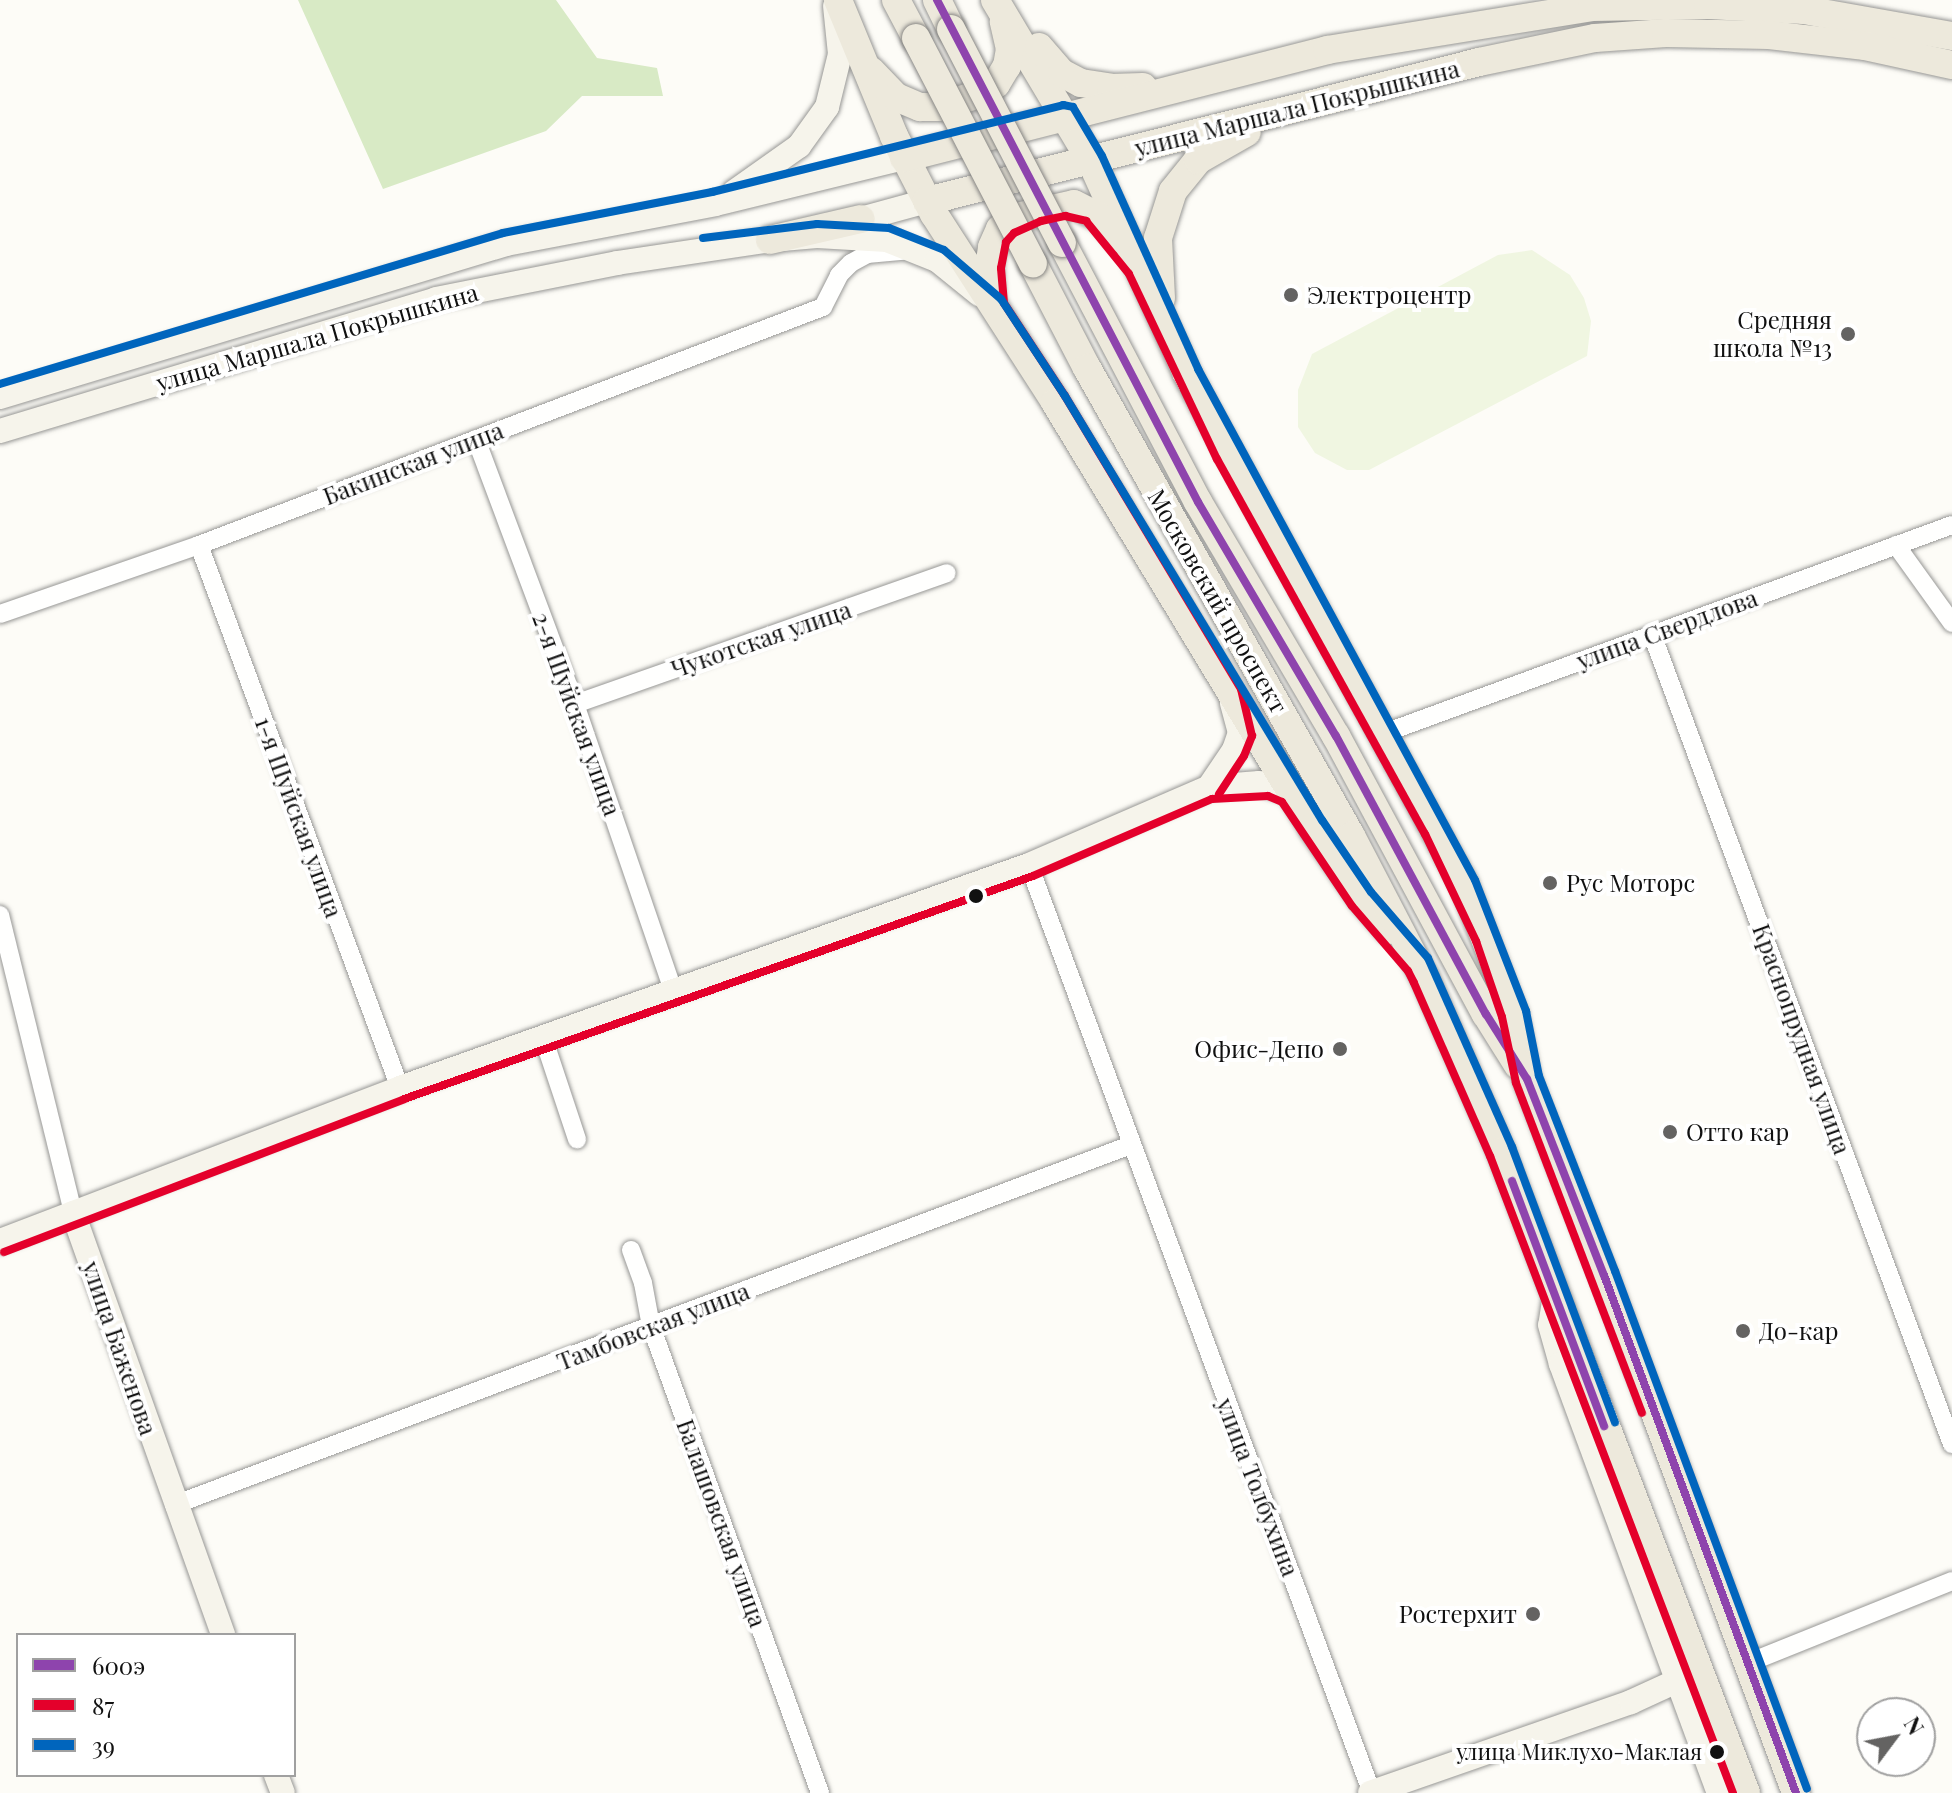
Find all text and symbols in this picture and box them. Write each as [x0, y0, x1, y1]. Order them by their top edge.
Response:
street label: улица Маршала Покрышкина [1132, 54, 1462, 162]
street label: улица Маршала Покрышкина [153, 277, 481, 397]
place label: Электроцентр [1307, 281, 1471, 309]
marker: Электроцентр [1282, 286, 1300, 304]
place label: Средняя школа №13 [1713, 306, 1832, 362]
marker: Средняя школа №13 [1839, 325, 1857, 343]
street label: Бакинская улица [319, 415, 507, 511]
street label: Московский проспект [1142, 484, 1294, 718]
street label: улица Свердлова [1573, 583, 1761, 675]
street label: Чукотская улица [667, 595, 855, 683]
street label: 2-я Шуйская улица [527, 608, 627, 820]
street label: 1-я Шуйская улица [249, 713, 349, 921]
place label: Рус Моторс [1566, 869, 1695, 897]
marker: Рус Моторс [1541, 874, 1559, 892]
unlabelled marker [968, 888, 984, 904]
street label: Краснопрудная улица [1747, 920, 1857, 1158]
place label: Офис-Депо [1194, 1035, 1324, 1063]
marker: Офис-Депо [1331, 1040, 1349, 1058]
place label: Отто кар [1686, 1118, 1789, 1146]
marker: Отто кар [1661, 1123, 1679, 1141]
street label: улица Баженова [77, 1257, 163, 1439]
street label: Тамбовская улица [553, 1276, 753, 1376]
place label: До-кар [1759, 1317, 1838, 1345]
marker: До-кар [1734, 1322, 1752, 1340]
street label: улица Толбухина [1211, 1394, 1305, 1580]
street label: Балашовская улица [671, 1415, 773, 1631]
place label: Ростерхит [1399, 1600, 1517, 1628]
marker: Ростерхит [1524, 1605, 1542, 1623]
legend [16, 1633, 296, 1777]
text: 600э [92, 1649, 145, 1681]
text: 87 [92, 1689, 114, 1721]
north arrow [1856, 1697, 1936, 1777]
text: N [1898, 1711, 1932, 1740]
text: 39 [92, 1729, 115, 1761]
place label: улица Миклухо-Маклая [1456, 1739, 1702, 1765]
marker: улица Миклухо-Маклая [1709, 1744, 1725, 1760]

